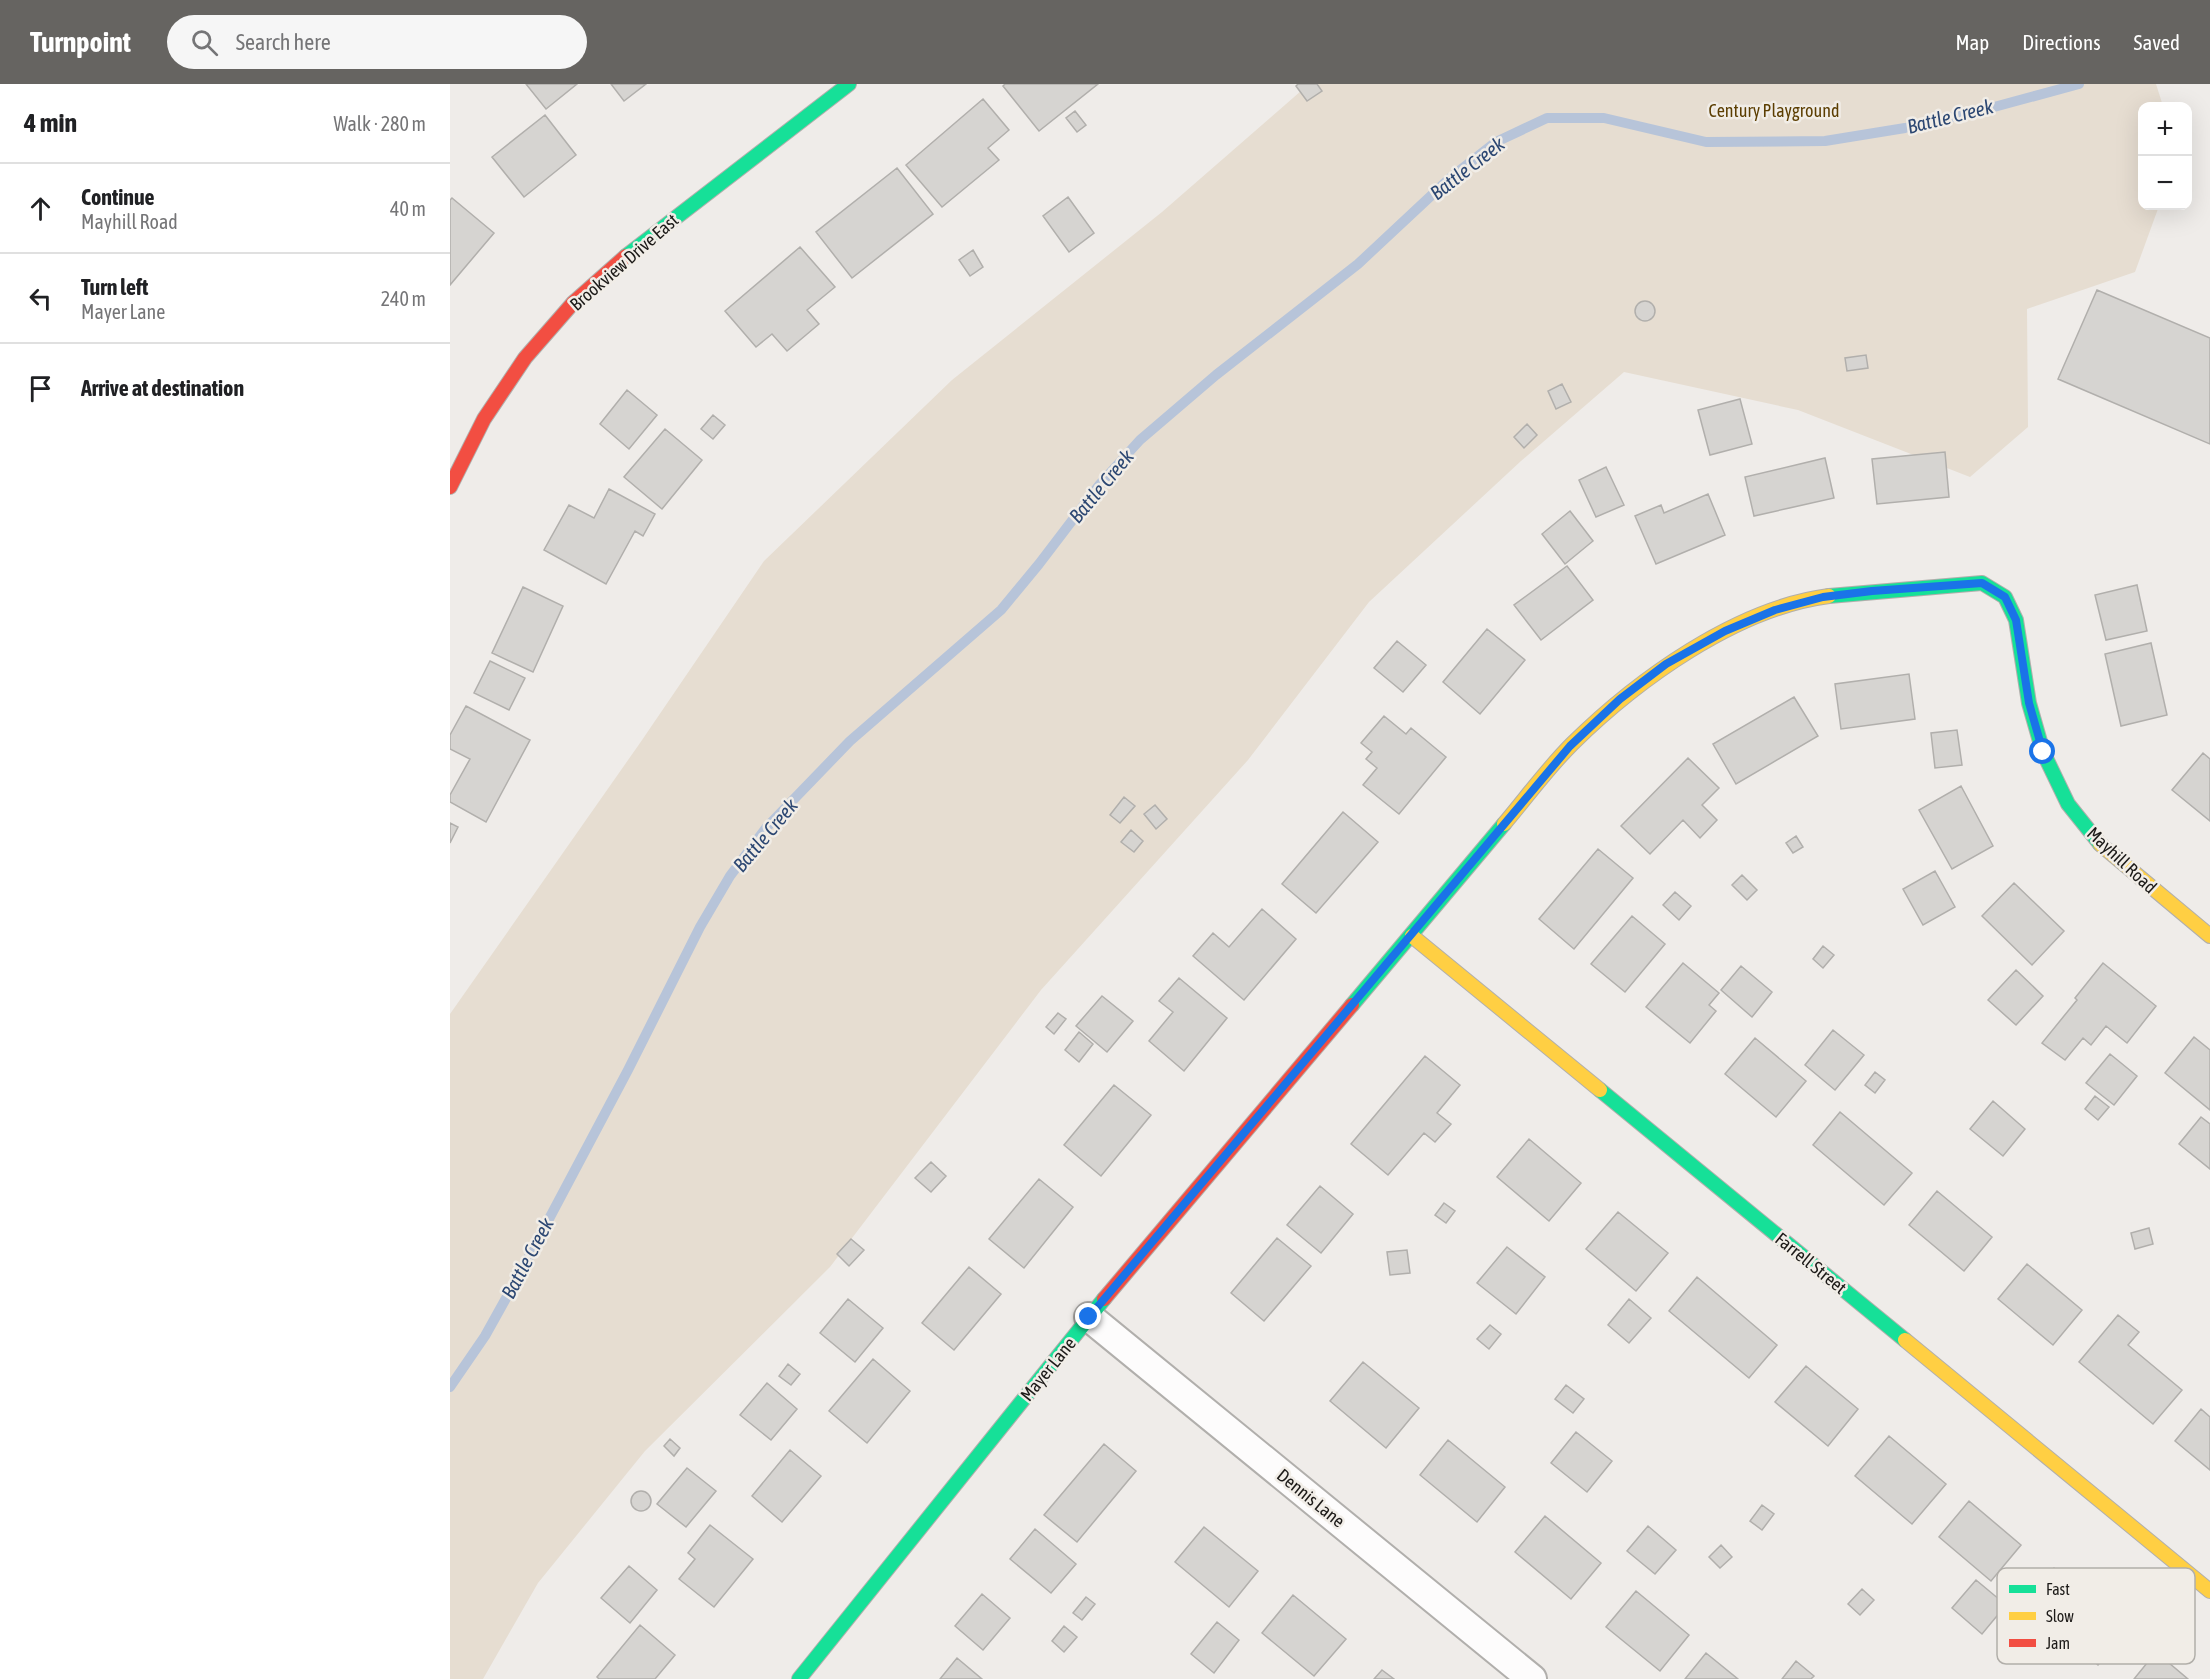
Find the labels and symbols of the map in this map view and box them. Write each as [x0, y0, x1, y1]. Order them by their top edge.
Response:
water label: Battle Creek [1905, 94, 1996, 138]
park label: Century Playground [1709, 100, 1839, 121]
water label: Battle Creek [1425, 132, 1509, 204]
street label: Brookview Drive East [566, 209, 682, 315]
water label: Battle Creek [1064, 445, 1138, 527]
route start [2029, 738, 2055, 764]
water label: Battle Creek [728, 794, 802, 876]
street label: Mayhill Road [2083, 823, 2161, 897]
water label: Battle Creek [496, 1214, 558, 1302]
street label: Farrell Street [1771, 1228, 1851, 1298]
route end [1075, 1303, 1101, 1329]
street label: Mayer Lane [1016, 1333, 1080, 1405]
street label: Dennis Lane [1273, 1464, 1349, 1532]
legend [1997, 1568, 2195, 1664]
text: Fast [2046, 1580, 2070, 1598]
text: Slow [2046, 1607, 2074, 1625]
text: Jam [2046, 1634, 2070, 1652]

